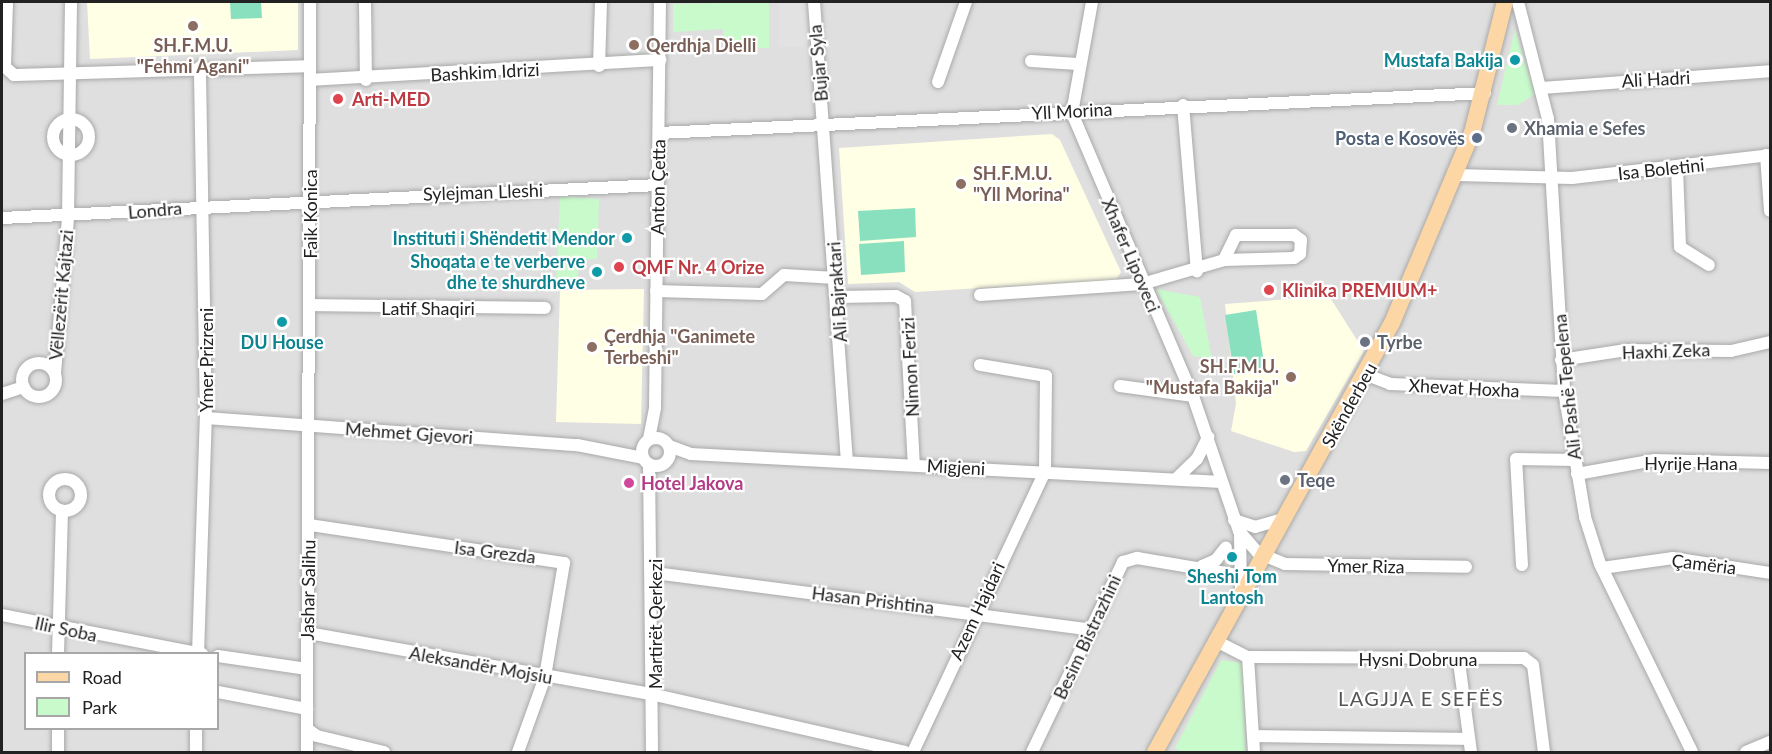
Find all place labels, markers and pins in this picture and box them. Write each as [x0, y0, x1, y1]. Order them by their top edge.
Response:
marker: SH.F.M.U. "Fehmi Agani" [186, 19, 200, 33]
place label: Qerdhja Dielli [646, 34, 756, 56]
place label: SH.F.M.U. "Fehmi Agani" [136, 35, 250, 78]
marker: Qerdhja Dielli [627, 38, 641, 52]
place label: Mustafa Bakija [1384, 49, 1503, 71]
marker: Mustafa Bakija [1508, 53, 1522, 67]
place label: Arti-MED [352, 88, 431, 110]
marker: Arti-MED [329, 90, 347, 108]
place label: Xhamia e Sefes [1524, 117, 1646, 139]
marker: Xhamia e Sefes [1505, 121, 1519, 135]
place label: Posta e Kosovës [1335, 127, 1465, 149]
marker: Posta e Kosovës [1470, 131, 1484, 145]
place label: SH.F.M.U. "Yll Morina" [973, 163, 1070, 206]
marker: SH.F.M.U. "Yll Morina" [954, 177, 968, 191]
place label: Instituti i Shëndetit Mendor [393, 227, 615, 249]
marker: Instituti i Shëndetit Mendor [620, 231, 634, 245]
place label: Shoqata e te verberve dhe te shurdheve [410, 251, 585, 294]
place label: QMF Nr. 4 Orize [632, 256, 765, 278]
marker: QMF Nr. 4 Orize [610, 258, 628, 276]
marker: Shoqata e te verberve dhe te shurdheve [590, 265, 604, 279]
place label: Klinika PREMIUM+ [1282, 279, 1437, 301]
marker: Klinika PREMIUM+ [1260, 281, 1278, 299]
marker: DU House [275, 315, 289, 329]
place label: Çerdhja "Ganimete Terbeshi" [604, 326, 755, 368]
place label: DU House [240, 331, 324, 353]
place label: Tyrbe [1377, 331, 1422, 353]
marker: Tyrbe [1358, 335, 1372, 349]
marker: Çerdhja "Ganimete Terbeshi" [585, 340, 599, 354]
place label: SH.F.M.U. "Mustafa Bakija" [1146, 356, 1279, 398]
marker: SH.F.M.U. "Mustafa Bakija" [1284, 370, 1298, 384]
place label: Teqe [1297, 469, 1335, 491]
place label: Hotel Jakova [641, 472, 744, 494]
marker: Teqe [1278, 473, 1292, 487]
marker: Hotel Jakova [622, 476, 636, 490]
marker: Sheshi Tom Lantosh [1225, 550, 1239, 564]
place label: Sheshi Tom Lantosh [1187, 566, 1277, 608]

